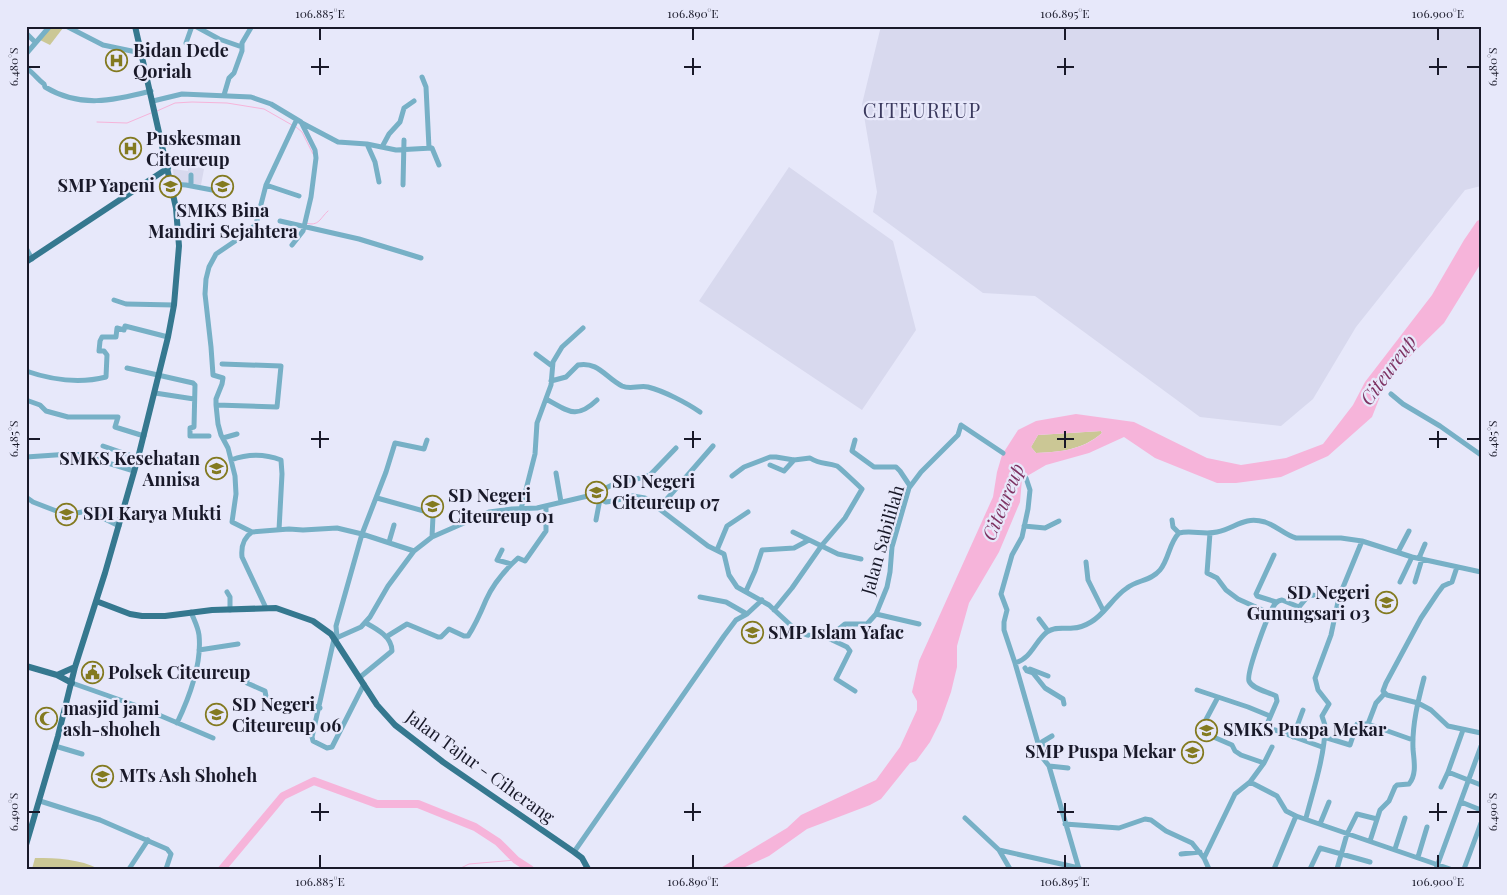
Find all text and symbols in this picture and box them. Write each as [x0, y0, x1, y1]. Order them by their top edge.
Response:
text: 106.885°E [295, 5, 345, 21]
text: 106.890°E [667, 5, 719, 21]
text: 106.895°E [1040, 5, 1090, 21]
text: 106.900°E [1412, 5, 1464, 21]
place label: Bidan Dede Qoriah [133, 38, 229, 83]
text: 6.480°S [5, 48, 21, 86]
text: 6.480°S [1484, 48, 1500, 86]
hospital icon: Bidan Dede Qoriah [105, 49, 129, 73]
district label: CITEUREUP [863, 96, 981, 123]
place label: Puskesman Citeureup [146, 126, 241, 171]
hospital icon: Puskesman Citeureup [118, 137, 142, 161]
place label: SMP Yapeni [58, 173, 155, 197]
school or university icon: SMP Yapeni [159, 174, 183, 198]
school or university icon: SMKS Bina Mandiri Sejahtera [211, 174, 235, 198]
place label: SMKS Bina Mandiri Sejahtera [148, 198, 299, 243]
water label: Citeureup [1353, 329, 1421, 410]
text: 6.485°S [5, 421, 21, 457]
text: 6.485°S [1484, 421, 1500, 457]
place label: SMKS Kesehatan Annisa [59, 446, 201, 491]
school or university icon: SMKS Kesehatan Annisa [204, 457, 228, 481]
water label: Citeureup [975, 459, 1029, 544]
place label: SD Negeri Citeureup 07 [612, 469, 720, 514]
school or university icon: SD Negeri Citeureup 07 [584, 480, 608, 504]
street label: Jalan Sabililah [855, 482, 909, 598]
place label: SD Negeri Citeureup 01 [448, 483, 554, 528]
school or university icon: SD Negeri Citeureup 01 [420, 494, 444, 518]
place label: SDI Karya Mukti [83, 501, 222, 525]
school or university icon: SDI Karya Mukti [55, 502, 79, 526]
place label: SD Negeri Gunungsari 03 [1247, 580, 1370, 625]
school or university icon: SD Negeri Gunungsari 03 [1374, 591, 1398, 615]
place label: SMP Islam Yafac [768, 620, 904, 644]
school or university icon: SMP Islam Yafac [740, 621, 764, 645]
place label: Polsek Citeureup [108, 660, 251, 684]
public building icon: Polsek Citeureup [80, 661, 104, 685]
place label: SD Negeri Citeureup 06 [232, 692, 341, 737]
place label: masjid jami ash-shoheh [63, 696, 160, 741]
school or university icon: SD Negeri Citeureup 06 [204, 703, 228, 727]
street label: Jalan Tajur - Ciherang [401, 703, 560, 829]
mosque icon: masjid jami ash-shoheh [35, 707, 59, 731]
place label: SMKS Puspa Mekar [1223, 717, 1387, 741]
school or university icon: SMKS Puspa Mekar [1195, 718, 1219, 742]
place label: SMP Puspa Mekar [1025, 739, 1177, 763]
school or university icon: SMP Puspa Mekar [1180, 740, 1204, 764]
place label: MTs Ash Shoheh [119, 763, 257, 787]
school or university icon: MTs Ash Shoheh [91, 764, 115, 788]
text: 6.490°S [5, 793, 21, 831]
text: 6.490°S [1484, 793, 1500, 831]
text: 106.885°E [295, 873, 345, 889]
text: 106.890°E [667, 873, 719, 889]
text: 106.895°E [1040, 873, 1090, 889]
text: 106.900°E [1412, 873, 1464, 889]

